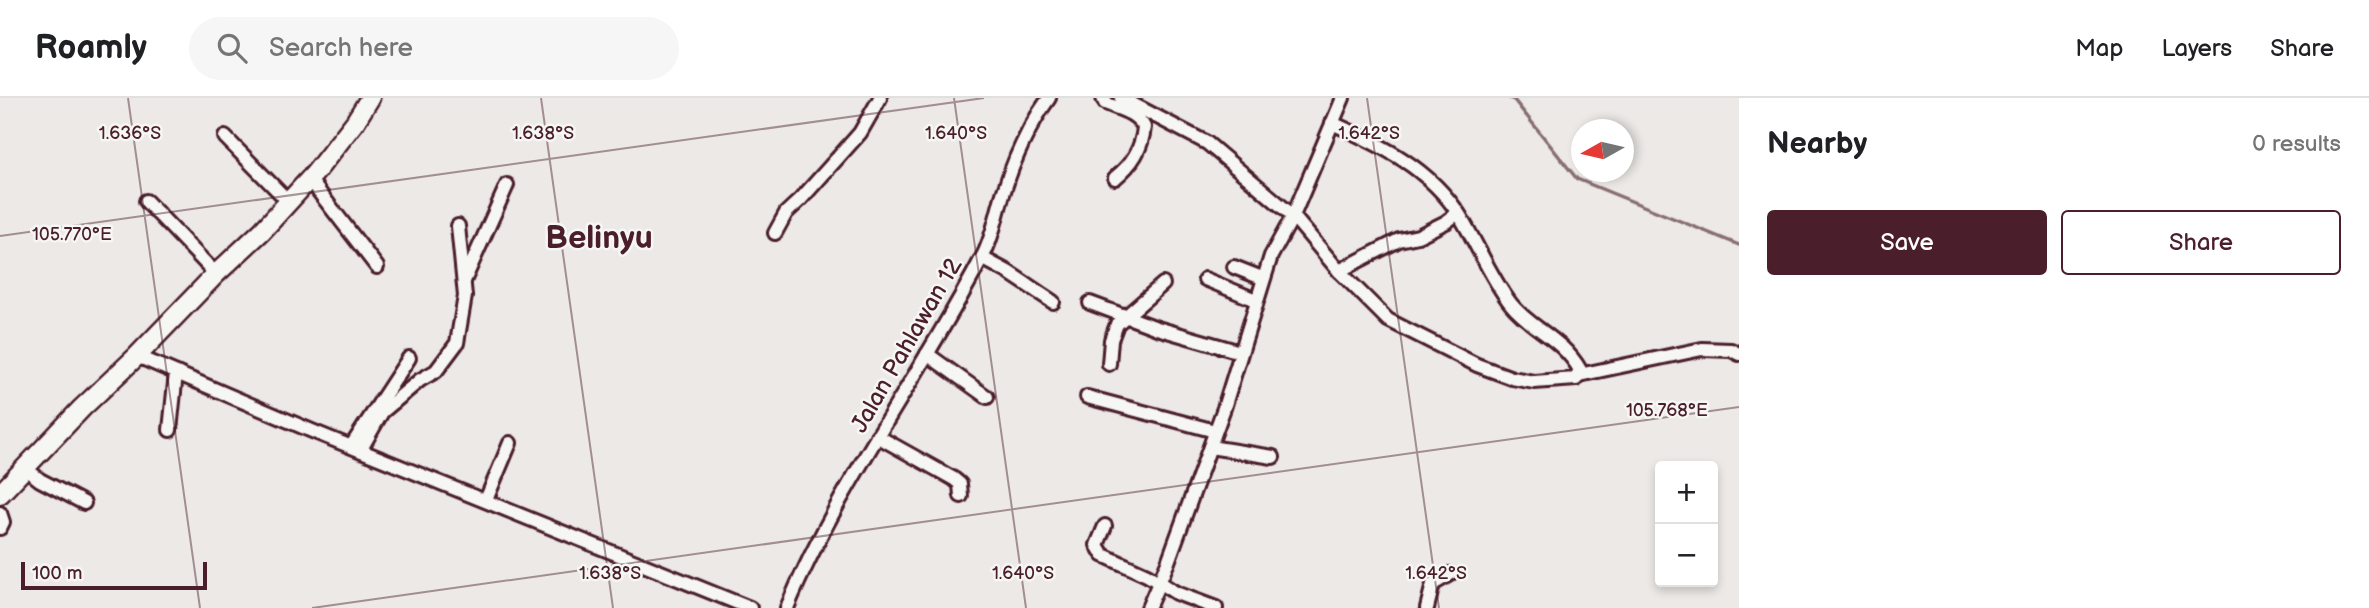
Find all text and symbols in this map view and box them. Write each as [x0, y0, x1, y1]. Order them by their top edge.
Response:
search box [189, 17, 679, 80]
text: Roamly [35, 28, 147, 68]
icon: search [213, 29, 251, 67]
text: Search here [269, 33, 413, 64]
text: Map [2075, 34, 2123, 63]
text: Layers [2161, 34, 2232, 63]
text: Share [2270, 34, 2334, 63]
north arrow [1571, 119, 1634, 182]
text: 1.636°S [99, 123, 161, 144]
text: 1.638°S [512, 123, 574, 144]
text: 1.640°S [925, 123, 987, 144]
text: 1.642°S [1338, 123, 1400, 144]
text: Nearby [1767, 126, 1867, 162]
text: 0 results [2252, 130, 2341, 158]
button: Save [1767, 210, 2047, 275]
button: Share [2061, 210, 2341, 275]
district label: Belinyu [545, 219, 653, 258]
text: 105.770°E [32, 224, 112, 245]
street label: Jalan Pahlawan 12 [845, 253, 968, 438]
text: 105.768°E [1626, 400, 1708, 421]
map controls [1655, 461, 1718, 587]
button: + [1655, 461, 1718, 524]
button: − [1655, 524, 1718, 587]
scale bar [21, 559, 206, 591]
text: 100 m [32, 562, 83, 585]
text: 1.638°S [579, 563, 641, 584]
text: 1.640°S [992, 563, 1054, 584]
text: 1.642°S [1405, 563, 1467, 584]

